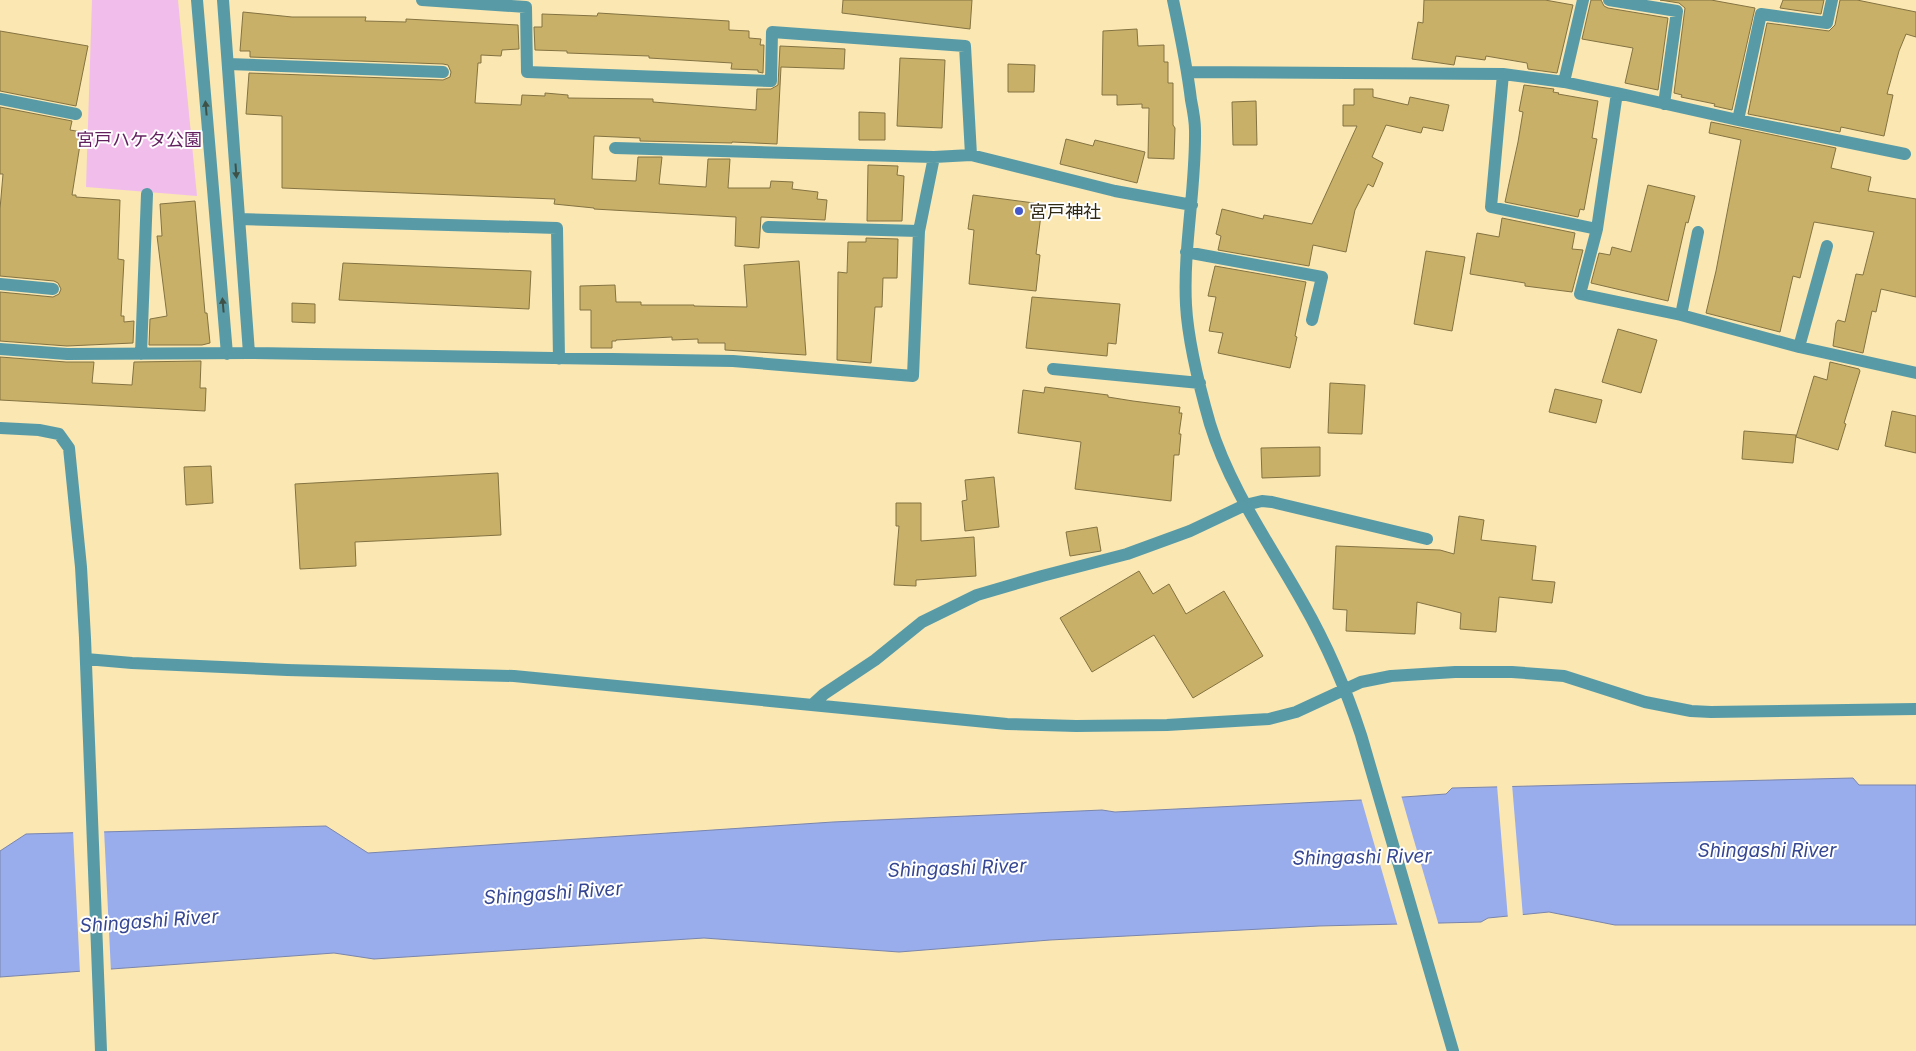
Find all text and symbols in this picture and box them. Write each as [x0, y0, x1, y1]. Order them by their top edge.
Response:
one-way arrow [202, 100, 210, 116]
park label: 宮戸ハケタ公園 [76, 129, 202, 150]
one-way arrow [232, 163, 240, 179]
place label: 宮戸神社 [1029, 201, 1101, 222]
marker: 宮戸神社 [1013, 205, 1025, 217]
one-way arrow [219, 297, 227, 313]
water label: Shingashi River [1697, 839, 1837, 862]
water label: Shingashi River [1292, 844, 1433, 870]
water label: Shingashi River [887, 854, 1028, 882]
water label: Shingashi River [483, 877, 624, 909]
water label: Shingashi River [79, 905, 220, 937]

